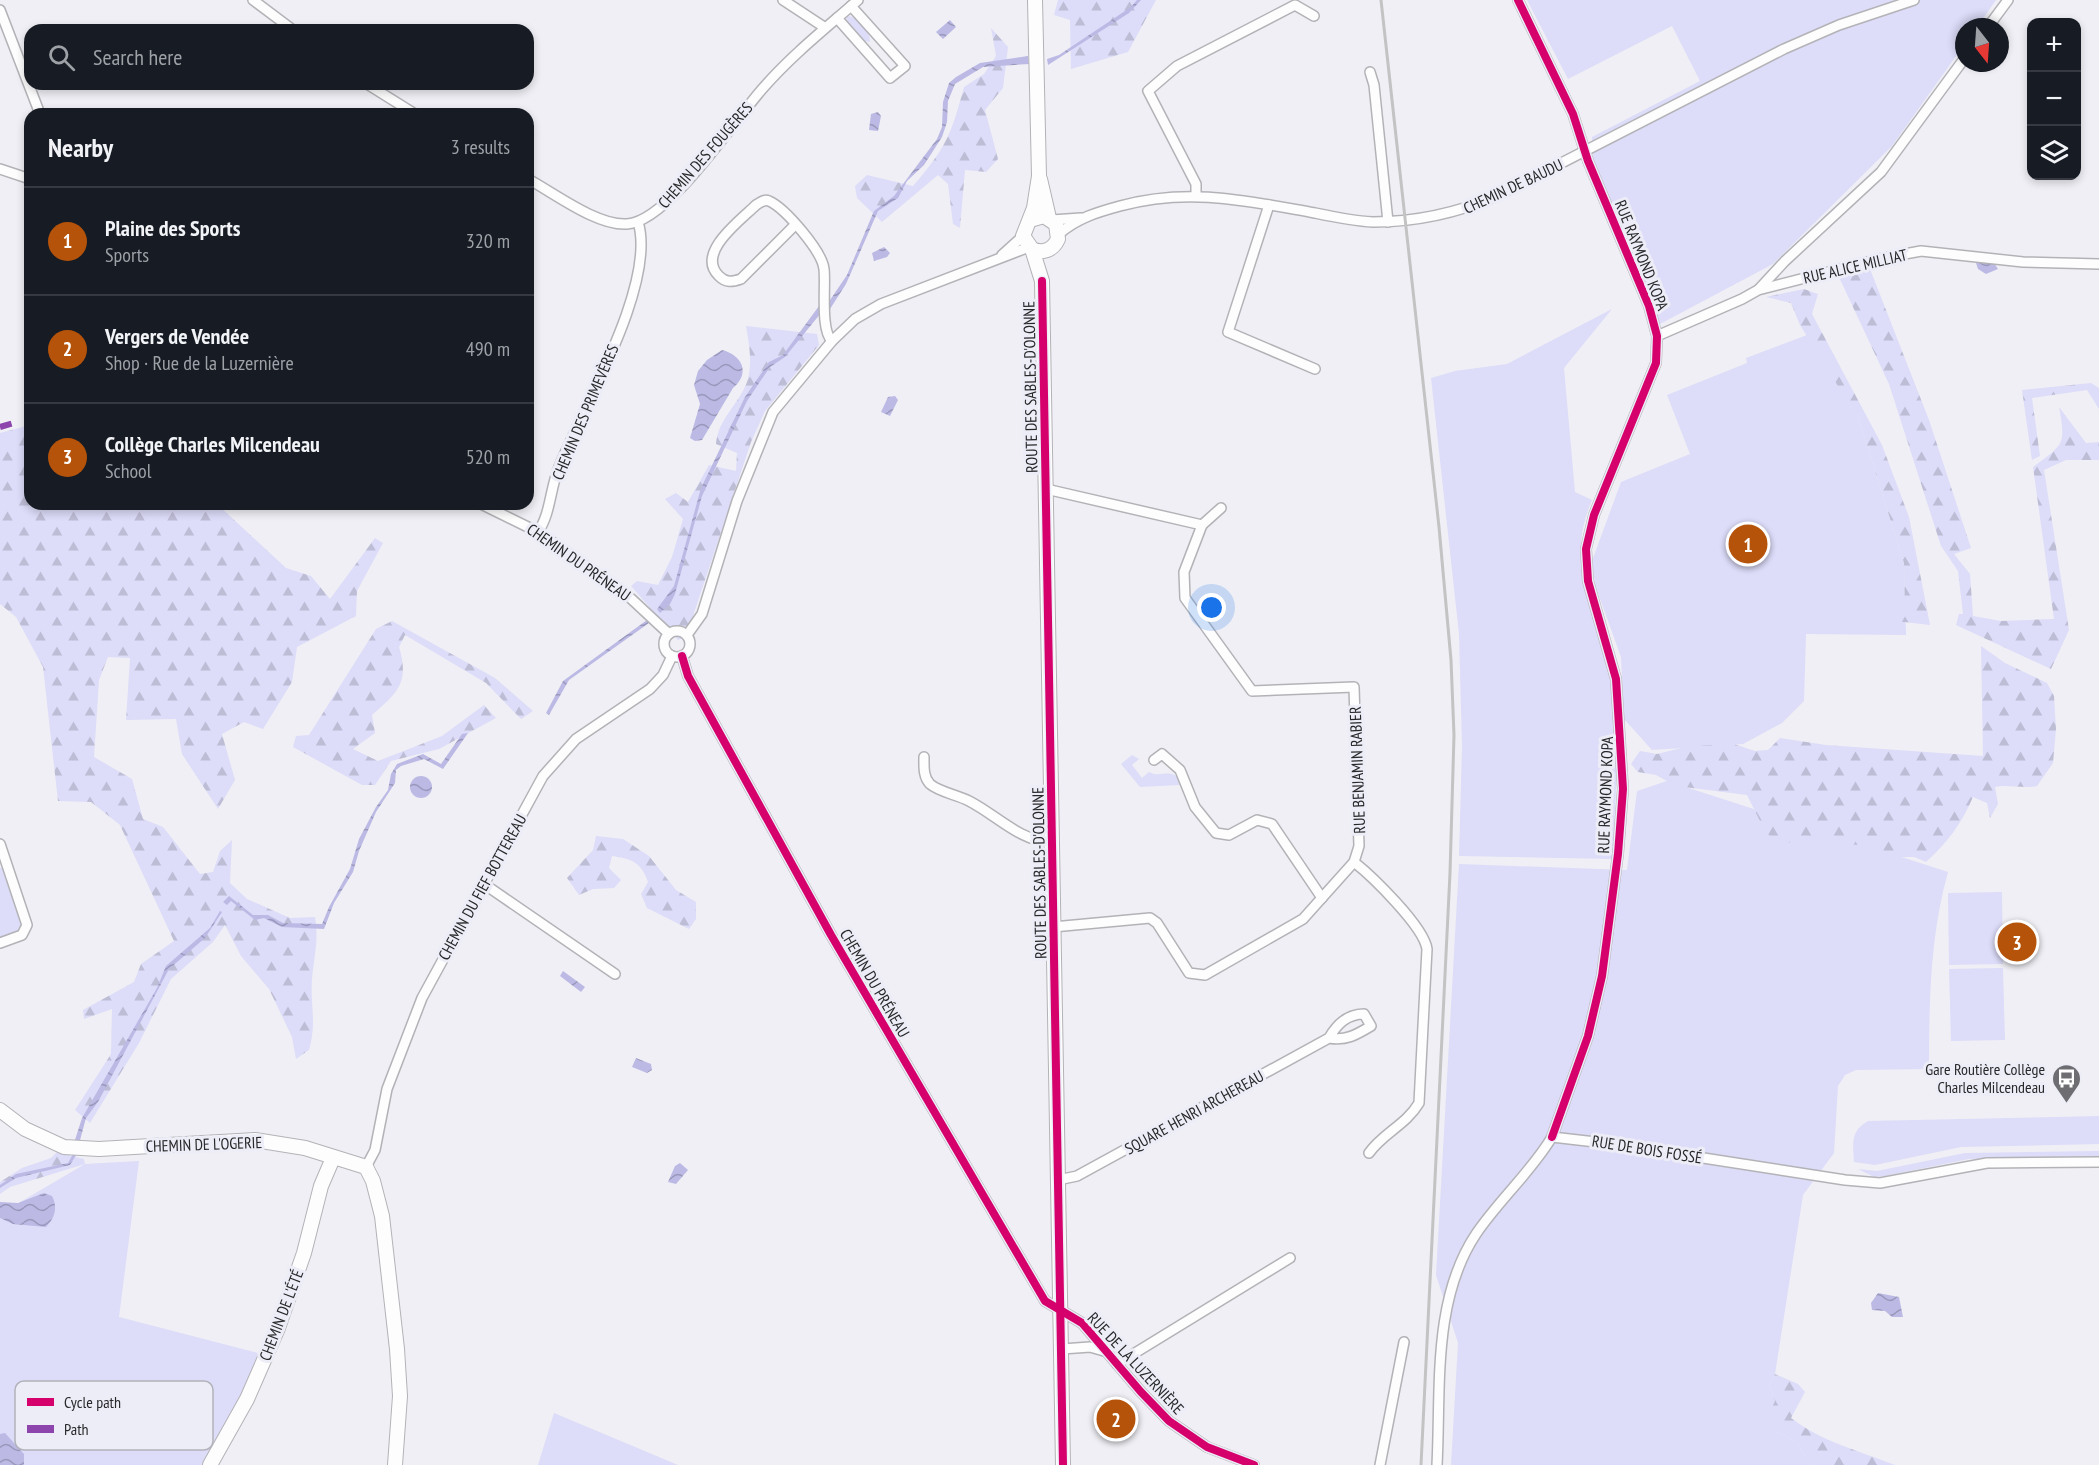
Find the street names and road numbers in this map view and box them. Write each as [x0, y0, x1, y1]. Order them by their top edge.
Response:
street label: CHEMIN DES FOUGÈRES [653, 98, 757, 212]
street label: CHEMIN DE BAUDU [1460, 154, 1566, 218]
street label: RUE RAYMOND KOPA [1611, 197, 1673, 313]
street label: RUE ALICE MILLIAT [1801, 244, 1909, 288]
street label: ROUTE DES SABLES-D'OLONNE [1018, 301, 1041, 473]
street label: CHEMIN DES PRIMEVÈRES [547, 341, 623, 483]
street label: CHEMIN DU PRÉNEAU [523, 519, 635, 605]
street label: RUE BENJAMIN RABIER [1345, 706, 1369, 834]
street label: RUE RAYMOND KOPA [1593, 736, 1617, 854]
street label: ROUTE DES SABLES-D'OLONNE [1027, 787, 1050, 959]
street label: CHEMIN DU FIEF BOTTEREAU [434, 811, 530, 963]
street label: CHEMIN DU PRÉNEAU [836, 925, 914, 1041]
street label: SQUARE HENRI ARCHEREAU [1121, 1065, 1267, 1159]
street label: RUE DE BOIS FOSSÉ [1591, 1130, 1704, 1168]
street label: CHEMIN DE L'OGERIE [145, 1132, 263, 1156]
street label: CHEMIN DE L'ÉTÉ [254, 1266, 308, 1363]
street label: RUE DE LA LUZERNIÈRE [1084, 1308, 1189, 1418]

